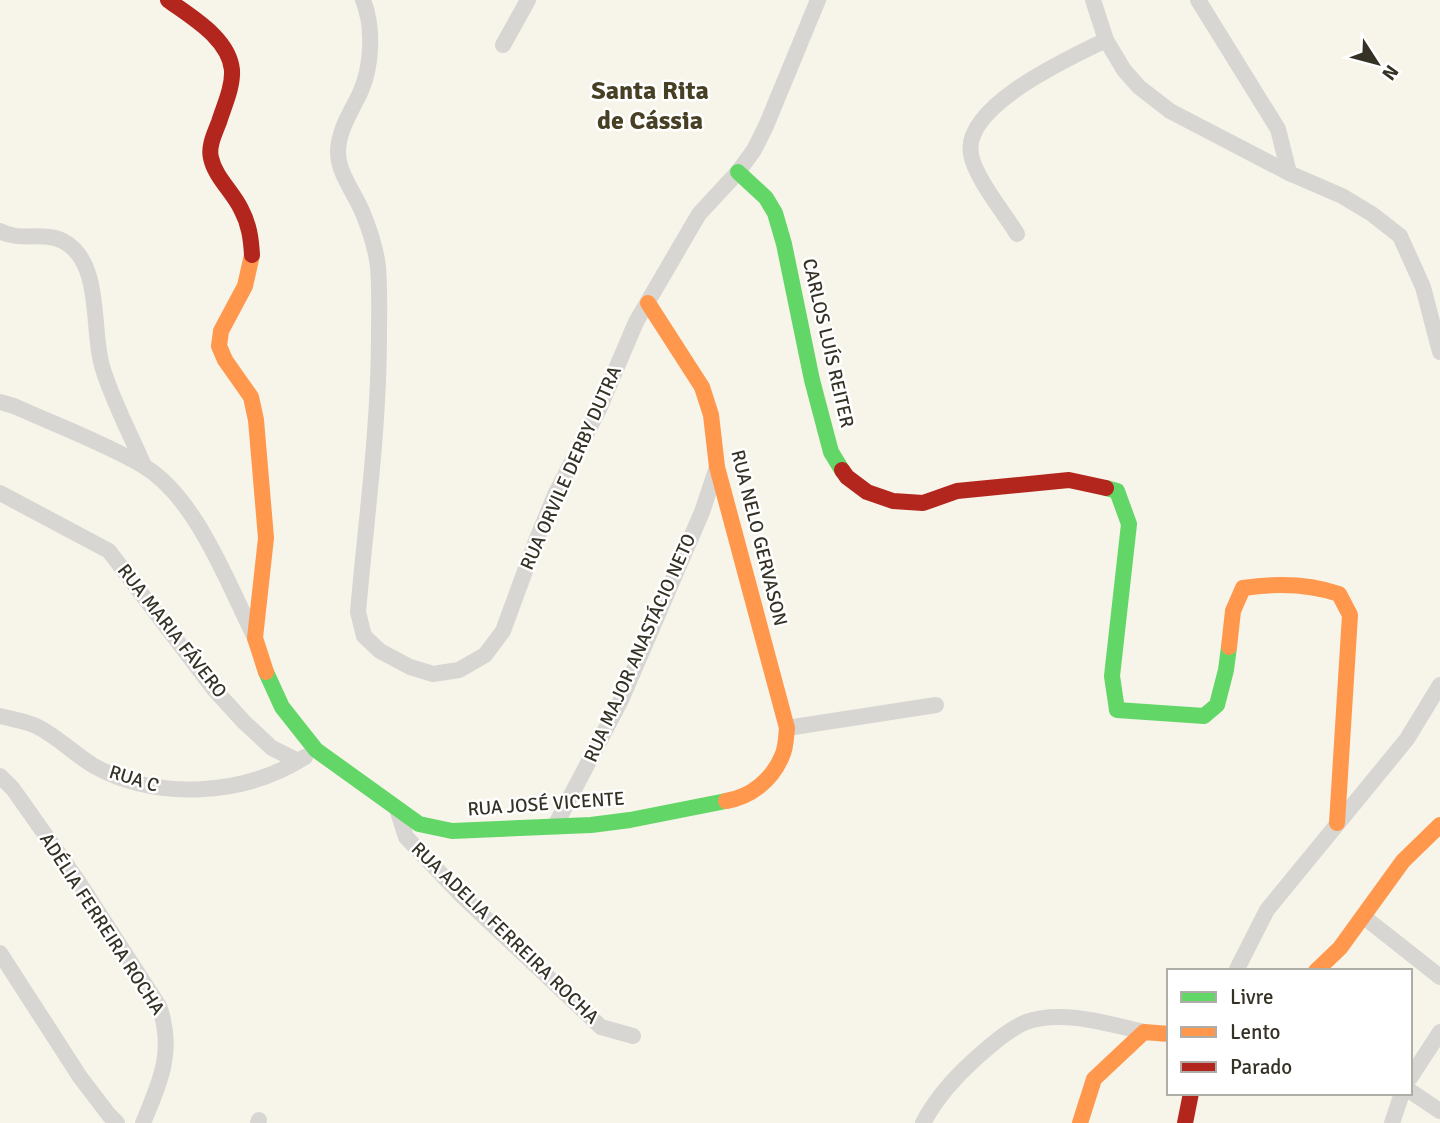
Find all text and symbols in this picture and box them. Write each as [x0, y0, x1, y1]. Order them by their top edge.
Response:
north arrow [1342, 28, 1412, 98]
text: N [1376, 60, 1404, 85]
district label: Santa Rita de Cássia [591, 75, 709, 137]
street label: CARLOS LUÍS REITER [797, 256, 859, 430]
street label: RUA ORVILE DERBY DUTRA [515, 362, 627, 574]
street label: RUA NELO GERVASON [726, 447, 792, 629]
street label: RUA MAJOR ANASTÁCIO NETO [579, 530, 701, 766]
street label: RUA MARIA FÁVERO [112, 559, 232, 703]
street label: RUA C [106, 760, 162, 798]
street label: RUA JOSÉ VICENTE [467, 787, 625, 821]
street label: ADÉLIA FERREIRA ROCHA [34, 828, 170, 1020]
street label: RUA ADELIA FERREIRA ROCHA [406, 837, 604, 1029]
legend [1167, 969, 1412, 1095]
text: Livre [1230, 984, 1273, 1010]
text: Lento [1230, 1019, 1280, 1045]
text: Parado [1230, 1054, 1292, 1080]

